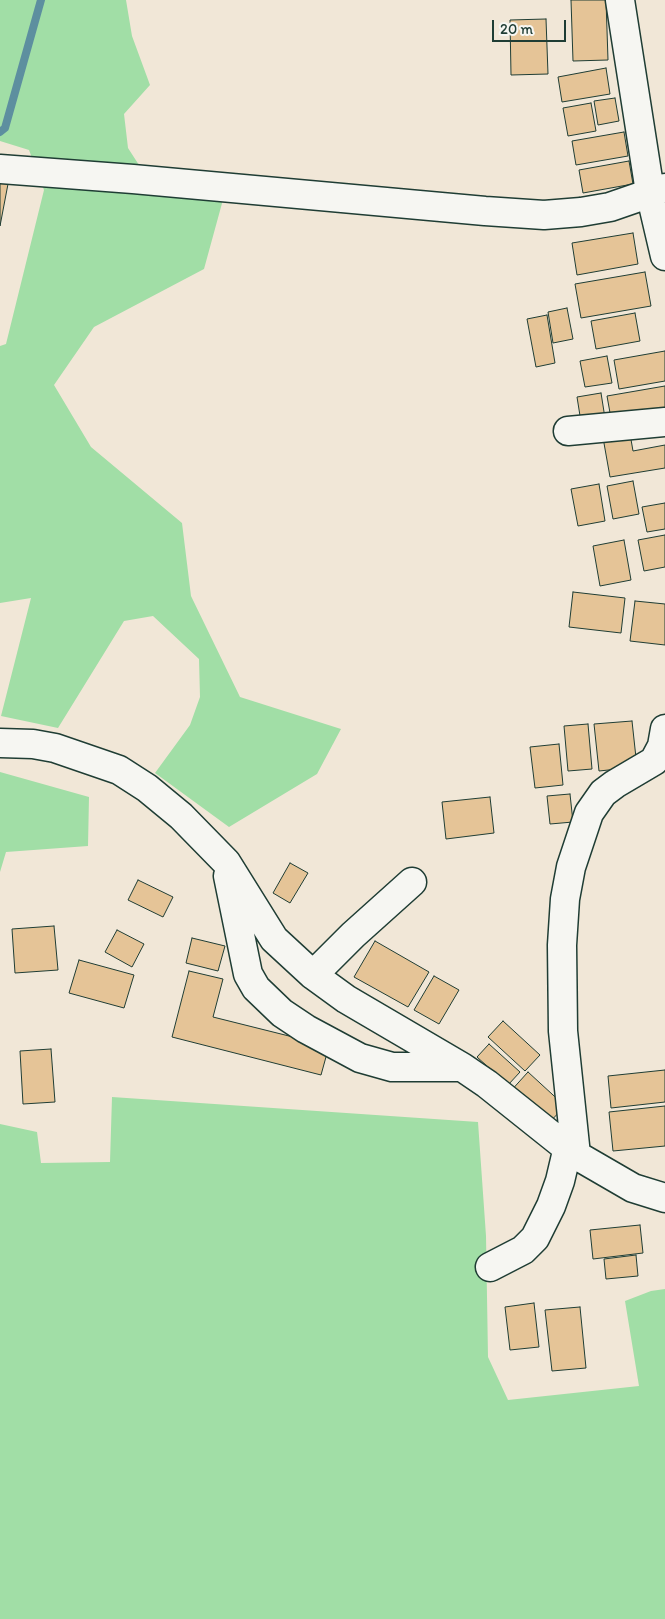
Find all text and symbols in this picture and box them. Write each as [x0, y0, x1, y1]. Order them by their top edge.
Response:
scale bar [495, 10, 569, 42]
text: 20 m [500, 20, 533, 38]

